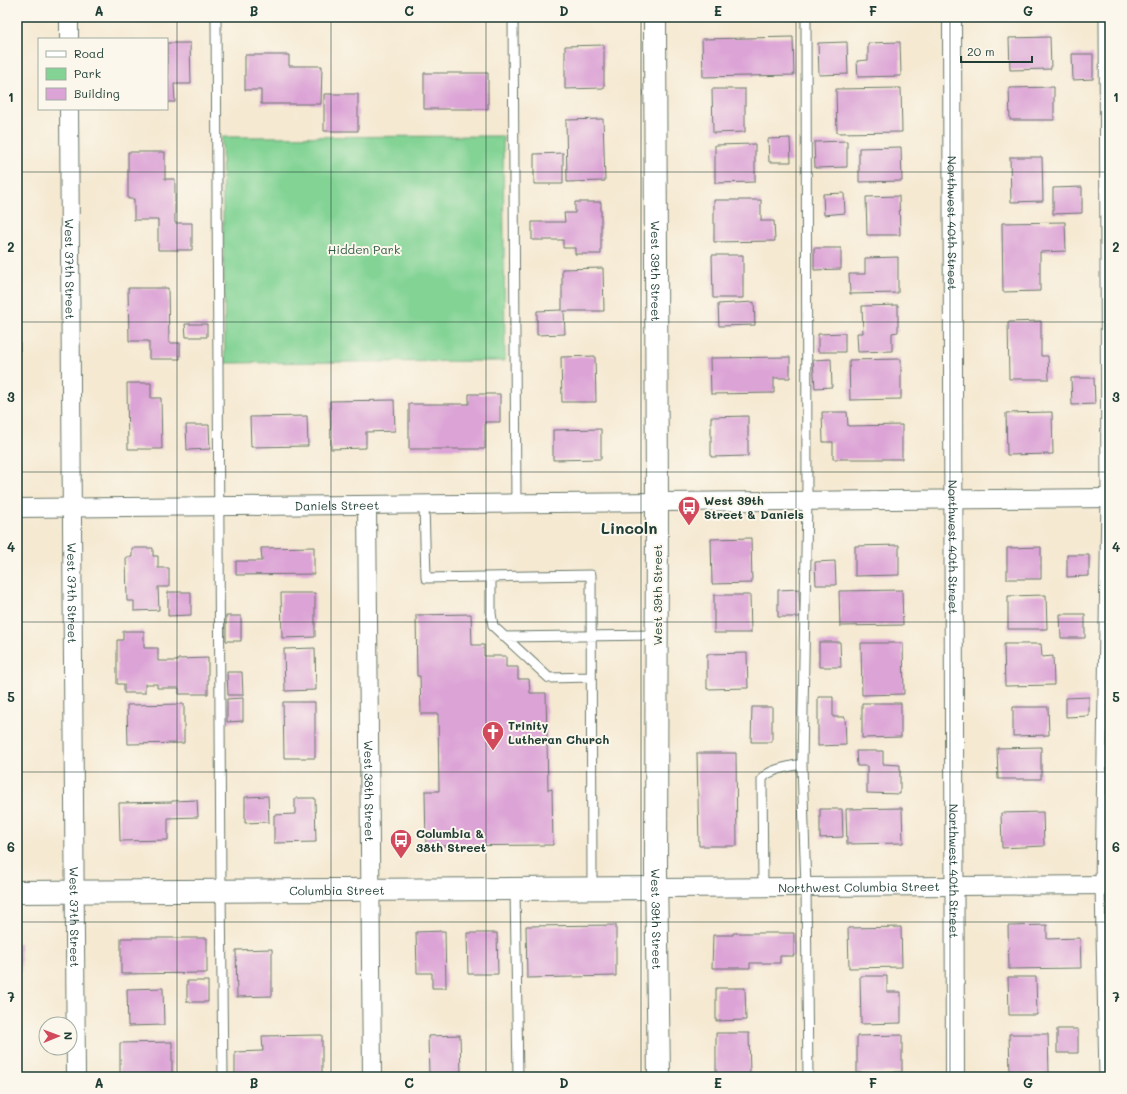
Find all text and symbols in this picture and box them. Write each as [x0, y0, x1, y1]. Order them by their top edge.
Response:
text: A [94, 2, 104, 19]
text: B [250, 2, 259, 19]
text: C [404, 2, 414, 19]
text: D [559, 2, 569, 19]
text: E [714, 2, 722, 19]
text: F [869, 2, 877, 19]
text: G [1023, 2, 1033, 19]
legend [38, 38, 168, 110]
scale bar [961, 38, 1032, 64]
text: 20 m [967, 43, 995, 59]
text: Road [74, 45, 104, 61]
text: Park [74, 65, 101, 81]
text: Building [74, 85, 120, 101]
text: 1 [8, 88, 14, 105]
text: 1 [1113, 88, 1119, 105]
street label: Northwest 40th Street [944, 156, 961, 290]
street label: West 37th Street [62, 219, 79, 319]
street label: West 39th Street [648, 220, 664, 322]
text: 2 [7, 238, 15, 255]
text: 2 [1112, 238, 1120, 255]
park label: Hidden Park [328, 241, 400, 257]
text: 3 [7, 388, 15, 405]
text: 3 [1112, 388, 1120, 405]
street label: Northwest 40th Street [945, 480, 962, 614]
place label: West 39th Street & Daniels [704, 492, 804, 522]
bus stop icon: West 39th Street & Daniels [676, 494, 702, 527]
street label: Daniels Street [295, 497, 379, 513]
district label: Lincoln [601, 517, 657, 538]
text: 4 [7, 538, 15, 555]
text: 4 [1112, 538, 1120, 555]
street label: West 37th Street [64, 543, 81, 643]
street label: West 39th Street [649, 544, 665, 646]
text: 5 [7, 688, 15, 705]
text: 5 [1112, 688, 1120, 705]
place label: Trinity Lutheran Church [508, 717, 609, 747]
church icon: Trinity Lutheran Church [480, 719, 506, 752]
street label: West 38th Street [361, 740, 378, 842]
street label: Northwest 40th Street [946, 804, 963, 938]
place label: Columbia & 38th Street [416, 825, 486, 855]
bus stop icon: Columbia & 38th Street [388, 827, 414, 860]
text: 6 [7, 838, 15, 855]
text: 6 [1112, 838, 1120, 855]
street label: West 37th Street [66, 867, 83, 967]
street label: West 39th Street [648, 868, 665, 970]
street label: Northwest Columbia Street [778, 878, 940, 895]
street label: Columbia Street [289, 882, 385, 898]
text: 7 [7, 988, 15, 1005]
text: 7 [1112, 988, 1120, 1005]
north arrow [38, 1016, 78, 1056]
text: N [61, 1032, 76, 1040]
text: A [94, 1074, 104, 1091]
text: B [250, 1074, 259, 1091]
text: C [404, 1074, 414, 1091]
text: D [559, 1074, 569, 1091]
text: E [714, 1074, 722, 1091]
text: F [869, 1074, 877, 1091]
text: G [1023, 1074, 1033, 1091]

